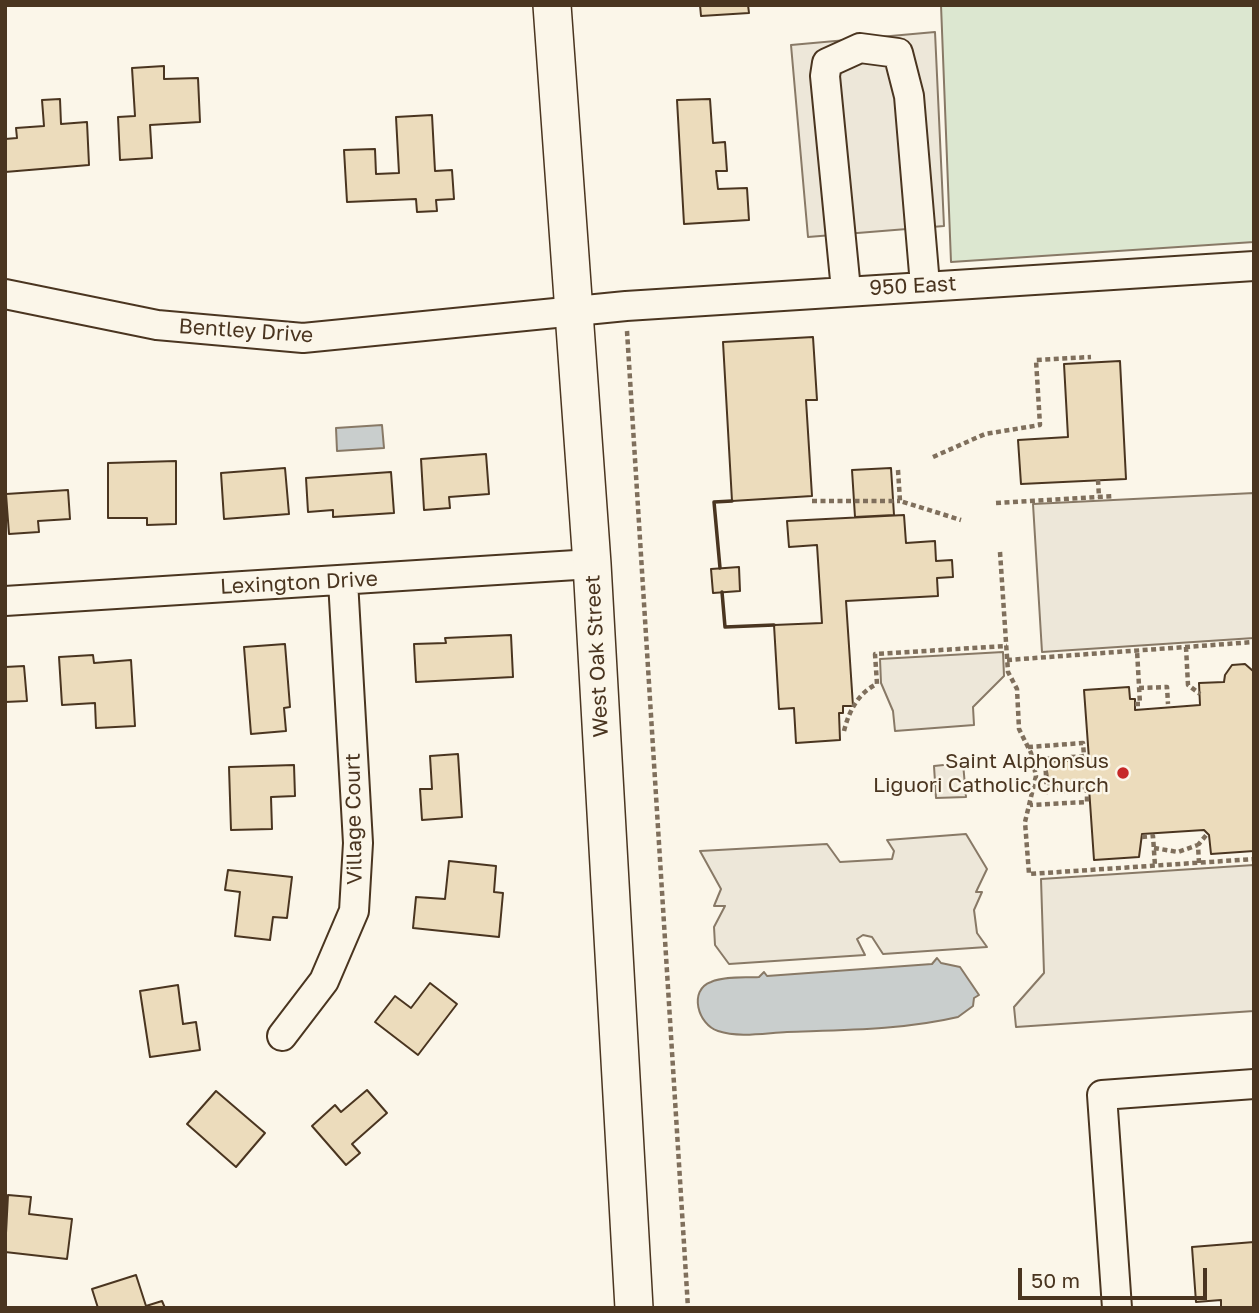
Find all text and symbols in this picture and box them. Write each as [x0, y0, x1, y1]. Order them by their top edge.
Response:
street label: 950 East [869, 271, 957, 301]
street label: Bentley Drive [178, 314, 314, 348]
street label: Lexington Drive [220, 566, 378, 600]
street label: West Oak Street [580, 574, 614, 738]
place label: Saint Alphonsus Liguori Catholic Church [873, 748, 1109, 798]
street label: Village Court [340, 753, 368, 885]
marker: Saint Alphonsus Liguori Catholic Church [1115, 765, 1131, 781]
scale bar [1021, 1254, 1210, 1298]
text: 50 m [1031, 1267, 1080, 1293]

